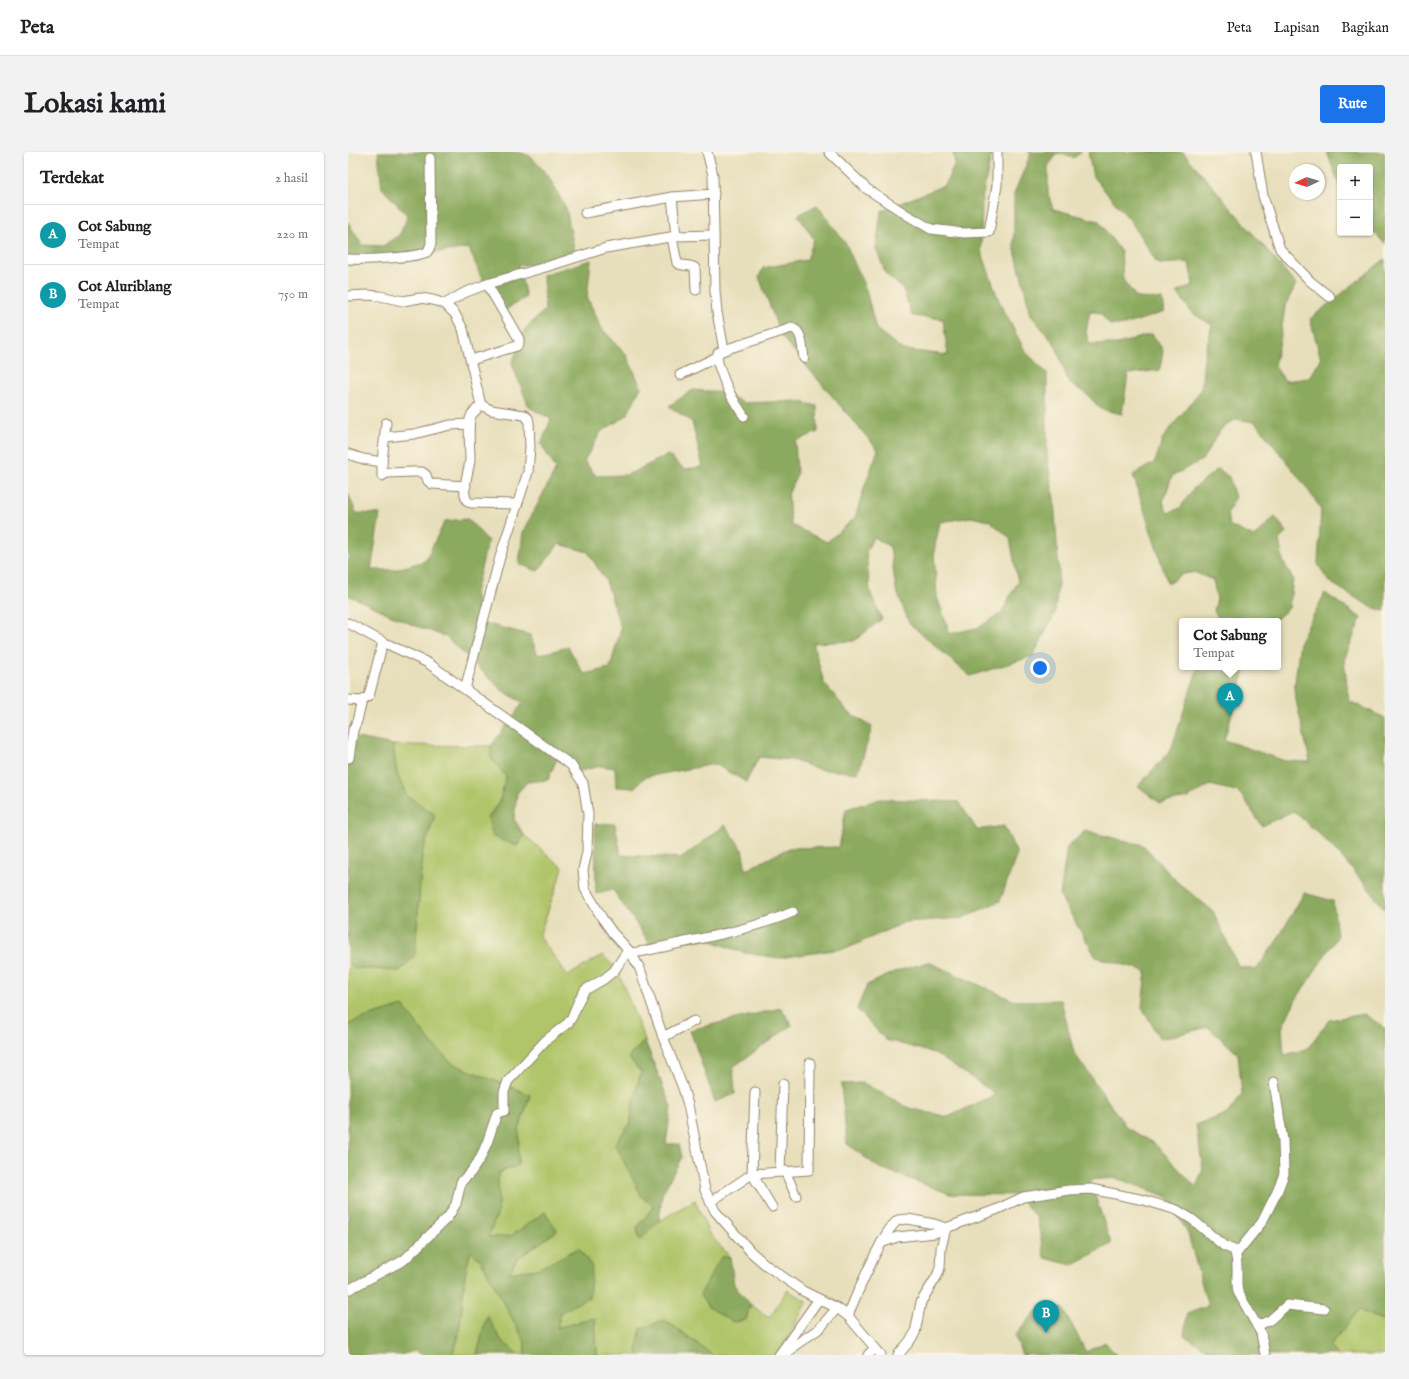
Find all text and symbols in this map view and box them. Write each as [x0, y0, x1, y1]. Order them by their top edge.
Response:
text: Peta [20, 16, 54, 40]
text: Peta [1226, 19, 1252, 37]
text: Lapisan [1274, 19, 1319, 37]
text: Bagikan [1341, 19, 1389, 37]
button: Rute [1320, 85, 1385, 123]
text: Lokasi kami [24, 87, 166, 122]
north arrow [1289, 164, 1325, 200]
map controls [1337, 164, 1373, 236]
button: + [1337, 164, 1373, 200]
text: Terdekat [40, 168, 104, 189]
text: 2 hasil [275, 170, 308, 187]
button: − [1337, 200, 1373, 236]
text: Cot Sabung [78, 217, 151, 236]
text: A [49, 226, 57, 243]
text: 220 m [277, 226, 308, 243]
text: Tempat [78, 236, 119, 253]
text: Cot Aluriblang [78, 277, 171, 296]
text: B [49, 286, 57, 303]
text: 750 m [278, 286, 308, 303]
text: Tempat [78, 296, 119, 313]
popup [1179, 618, 1281, 670]
text: Cot Sabung [1193, 626, 1267, 645]
text: Tempat [1193, 645, 1235, 662]
your location [1030, 658, 1050, 678]
pin: A [1217, 683, 1243, 716]
pin: B [1033, 1300, 1059, 1333]

